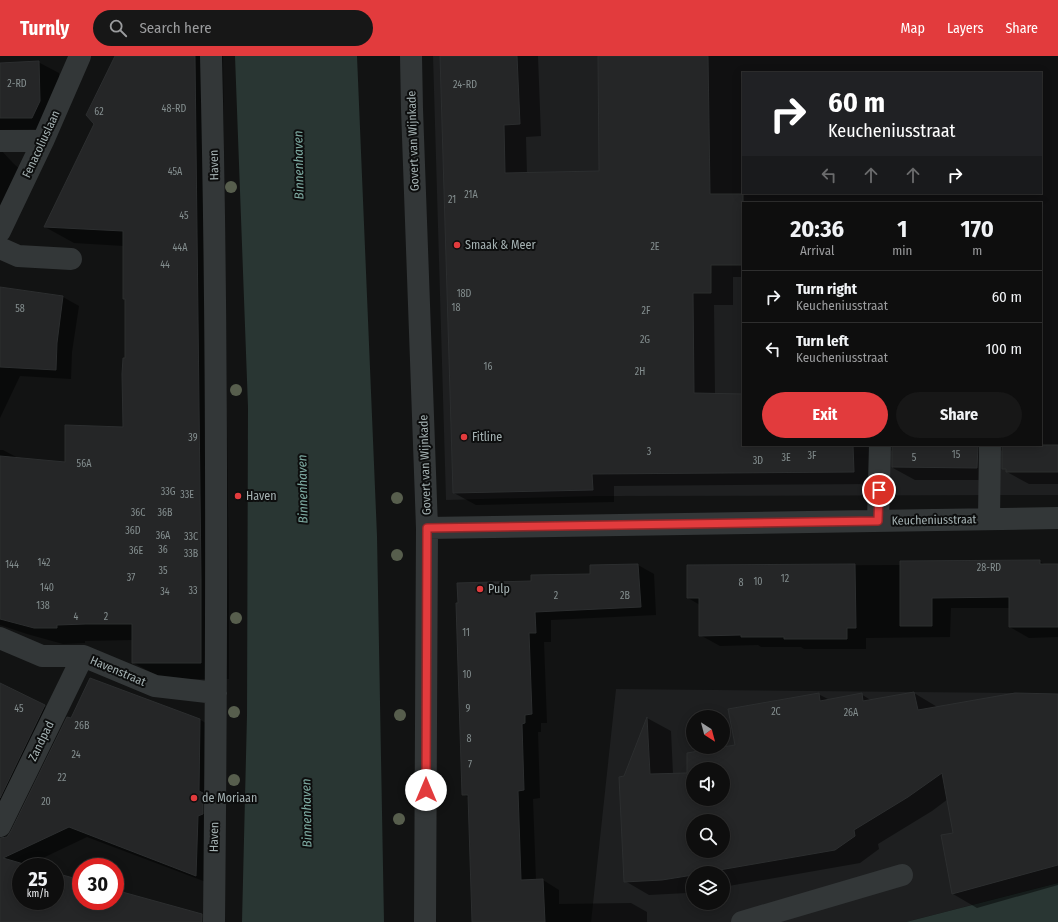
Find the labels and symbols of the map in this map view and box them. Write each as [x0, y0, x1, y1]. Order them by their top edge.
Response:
house number: 2-RD [7, 78, 27, 90]
house number: 24-RD [453, 79, 477, 91]
street label: Govert van Wijnkade [404, 90, 422, 191]
house number: 48-RD [162, 103, 187, 115]
house number: 62 [94, 106, 104, 118]
street label: Fenacoliuslaan [19, 108, 63, 180]
water label: Binnenhaven [290, 130, 307, 200]
street label: Haven [207, 150, 221, 180]
house number: 45A [168, 166, 183, 178]
house number: 21A [464, 189, 478, 201]
house number: 21 [448, 194, 456, 206]
house number: 45 [179, 210, 189, 222]
place label: Smaak & Meer [465, 238, 536, 252]
marker: Smaak & Meer [452, 240, 462, 250]
house number: 2E [650, 241, 660, 253]
house number: 44A [173, 242, 188, 254]
house number: 44 [160, 259, 170, 271]
house number: 18D [457, 288, 472, 300]
house number: 18 [452, 302, 460, 314]
house number: 58 [15, 303, 25, 315]
house number: 2F [642, 305, 651, 317]
house number: 2G [640, 334, 650, 346]
house number: 16 [484, 361, 492, 373]
house number: 2H [635, 366, 645, 378]
street label: Govert van Wijnkade [416, 414, 434, 515]
place label: Fitline [472, 430, 502, 444]
house number: 39 [188, 432, 198, 444]
marker: Fitline [459, 432, 469, 442]
house number: 3 [647, 446, 652, 458]
house number: 15 [952, 449, 961, 461]
house number: 3F [808, 450, 817, 462]
house number: 3E [781, 452, 791, 464]
house number: 5 [912, 452, 917, 464]
water label: Binnenhaven [294, 454, 311, 524]
house number: 3D [753, 455, 763, 467]
house number: 56A [77, 458, 92, 470]
pin [862, 473, 896, 507]
house number: 33G [161, 486, 176, 498]
house number: 33E [180, 489, 194, 501]
place label: Haven [246, 489, 277, 503]
marker: Haven [233, 491, 243, 501]
house number: 36C [131, 507, 145, 519]
house number: 36B [158, 507, 173, 519]
street label: Keucheniusstraat [891, 512, 977, 528]
house number: 36D [125, 525, 141, 537]
house number: 36A [156, 530, 171, 542]
house number: 33C [184, 531, 198, 543]
house number: 36 [158, 544, 168, 556]
house number: 36E [129, 545, 143, 557]
house number: 33B [184, 548, 199, 560]
house number: 142 [37, 557, 51, 569]
house number: 144 [5, 559, 19, 571]
house number: 28-RD [977, 562, 1001, 574]
house number: 35 [158, 565, 168, 577]
house number: 37 [127, 572, 135, 584]
house number: 12 [781, 573, 790, 585]
house number: 10 [753, 576, 763, 588]
house number: 8 [739, 577, 744, 589]
house number: 140 [40, 582, 54, 594]
place label: Pulp [488, 582, 510, 596]
marker: Pulp [475, 584, 485, 594]
house number: 33 [188, 585, 198, 597]
house number: 34 [160, 586, 170, 598]
house number: 2 [554, 590, 559, 602]
house number: 2B [620, 590, 630, 602]
house number: 138 [36, 600, 50, 612]
house number: 4 [74, 611, 79, 623]
house number: 2 [104, 611, 109, 623]
house number: 11 [462, 627, 470, 639]
street label: Havenstraat [88, 653, 148, 689]
house number: 10 [462, 669, 472, 681]
house number: 45 [14, 703, 24, 715]
house number: 9 [466, 703, 471, 715]
house number: 2C [771, 706, 781, 718]
house number: 26A [844, 707, 859, 719]
north arrow [686, 710, 730, 754]
street label: Zandpad [25, 719, 57, 763]
house number: 26B [75, 720, 90, 732]
house number: 8 [467, 733, 472, 745]
house number: 24 [71, 749, 81, 761]
house number: 7 [468, 759, 472, 771]
position arrow [405, 769, 447, 811]
house number: 22 [58, 772, 67, 784]
water label: Binnenhaven [298, 778, 315, 848]
place label: de Moriaan [202, 791, 257, 805]
marker: de Moriaan [189, 793, 199, 803]
house number: 20 [41, 796, 51, 808]
street label: Haven [207, 822, 221, 852]
speed limit sign: 30 [72, 858, 124, 910]

